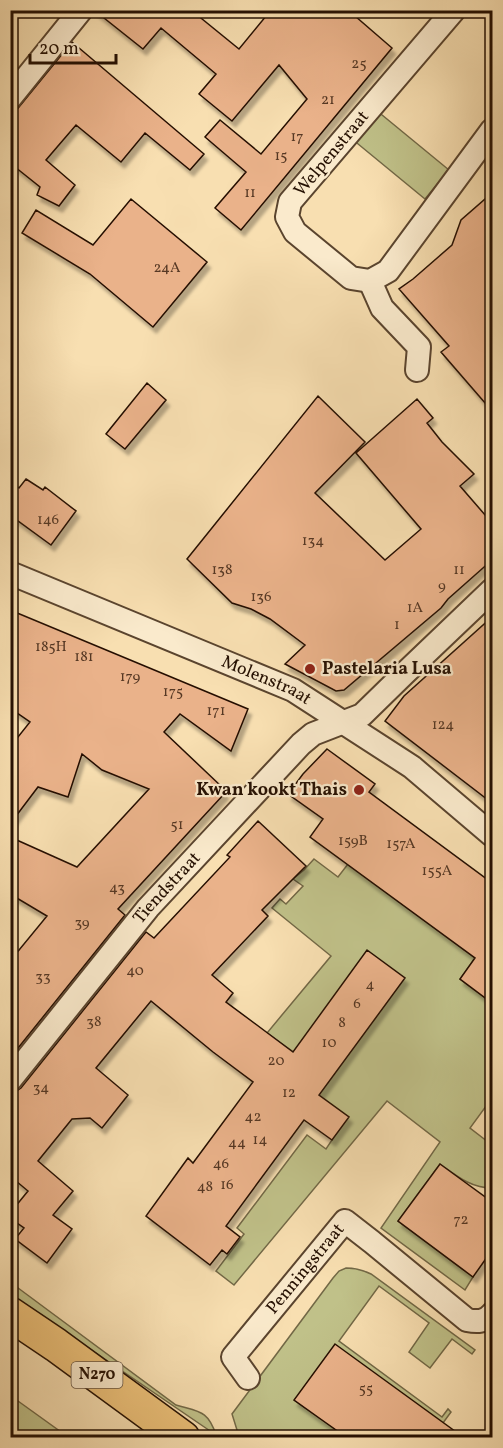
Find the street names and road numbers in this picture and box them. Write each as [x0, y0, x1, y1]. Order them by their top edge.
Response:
street label: Welpenstraat [288, 105, 376, 203]
street label: Molenstraat [218, 649, 316, 711]
street label: Tiendstraat [127, 846, 207, 930]
street label: Penningstraat [261, 1218, 351, 1320]
road number: N270 [72, 1362, 122, 1388]

